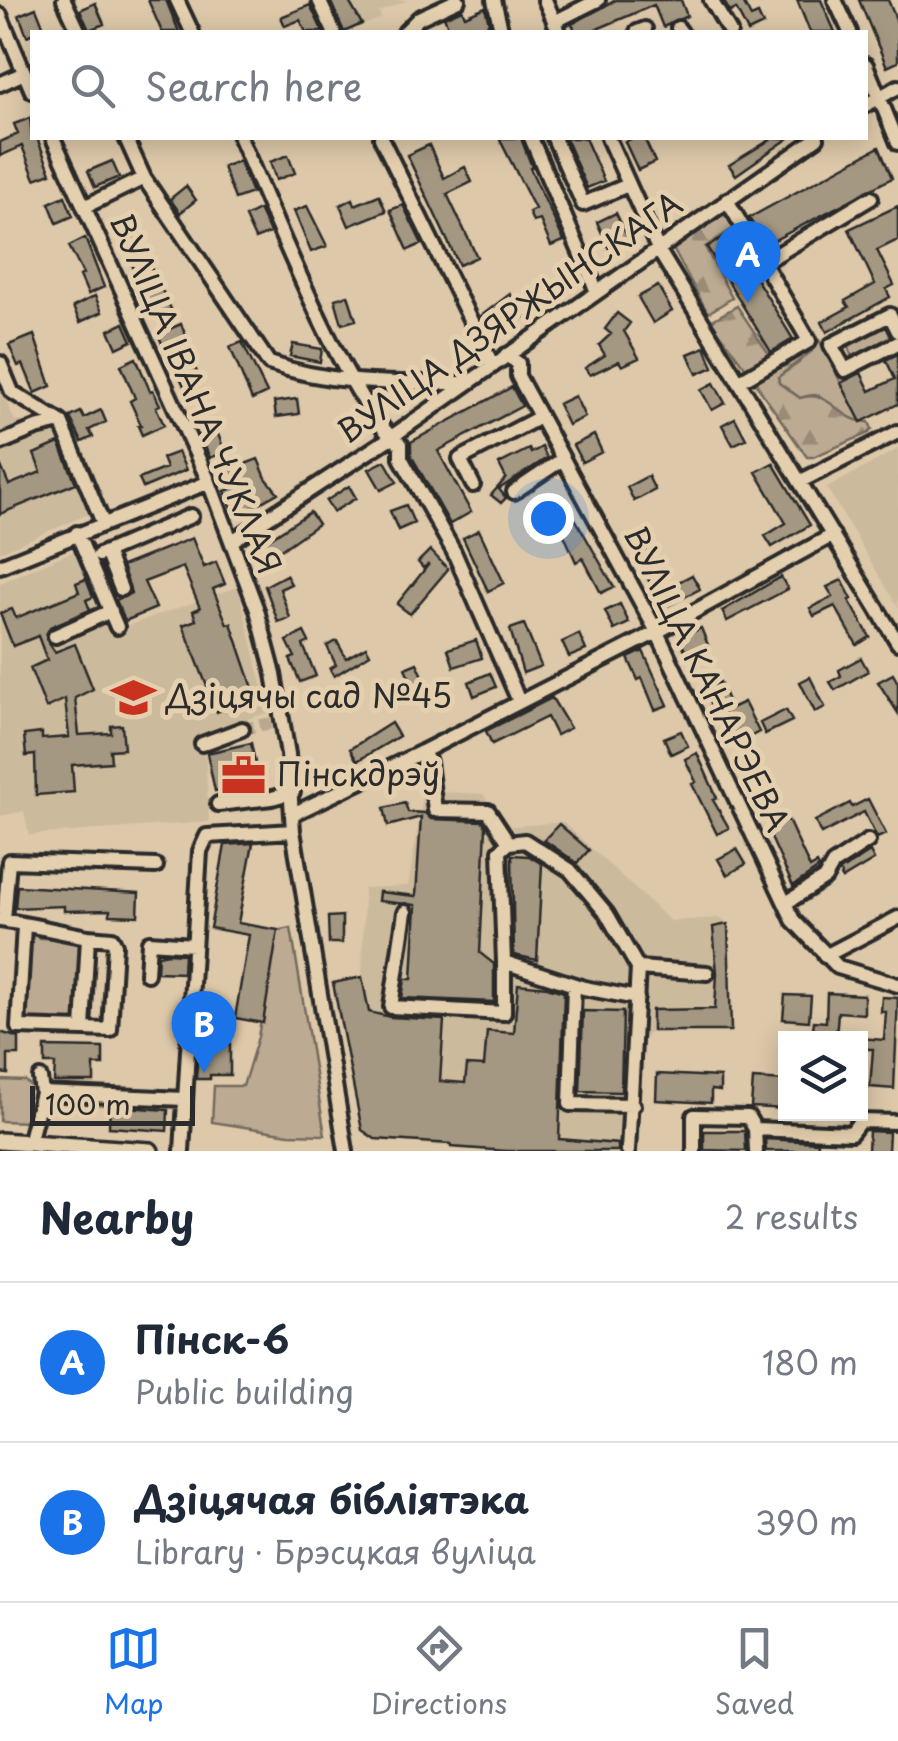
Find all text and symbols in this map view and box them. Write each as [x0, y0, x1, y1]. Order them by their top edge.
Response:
search box [30, 30, 868, 140]
text: Search here [145, 57, 362, 114]
icon: search [65, 58, 120, 113]
street label: ВУЛІЦА ДЗЯРЖЫНСКАГА [327, 179, 691, 454]
street label: ВУЛІЦА ІВАНА ЧУКЛАЯ [99, 205, 295, 581]
pin: A [716, 220, 780, 303]
your location [523, 493, 574, 544]
street label: ВУЛІЦА КАНАРЭЕВА [613, 517, 803, 839]
place label: Дзіцячы сад №45 [165, 671, 452, 719]
school or university icon: Дзіцячы сад №45 [109, 673, 157, 721]
place label: Пінскдрэў [277, 749, 440, 797]
office icon: Пінскдрэў [220, 751, 268, 799]
pin: B [172, 990, 236, 1073]
map controls [778, 1031, 868, 1121]
button: layers [778, 1031, 868, 1121]
scale bar [30, 1081, 195, 1126]
text: 100 m [45, 1082, 131, 1125]
text: Nearby [40, 1185, 194, 1248]
text: 2 results [725, 1192, 858, 1240]
text: Пінск-6 [135, 1310, 289, 1367]
text: A [60, 1338, 85, 1386]
text: 180 m [762, 1338, 858, 1386]
text: Public building [135, 1367, 354, 1415]
text: Дзіцячая бібліятэка [135, 1470, 529, 1527]
text: B [62, 1498, 83, 1546]
text: 390 m [755, 1498, 858, 1546]
text: Library · Брэсцкая вуліца [135, 1527, 536, 1575]
tab: Map [104, 1621, 164, 1724]
tab: Directions [371, 1621, 507, 1724]
tab: Saved [715, 1621, 794, 1724]

